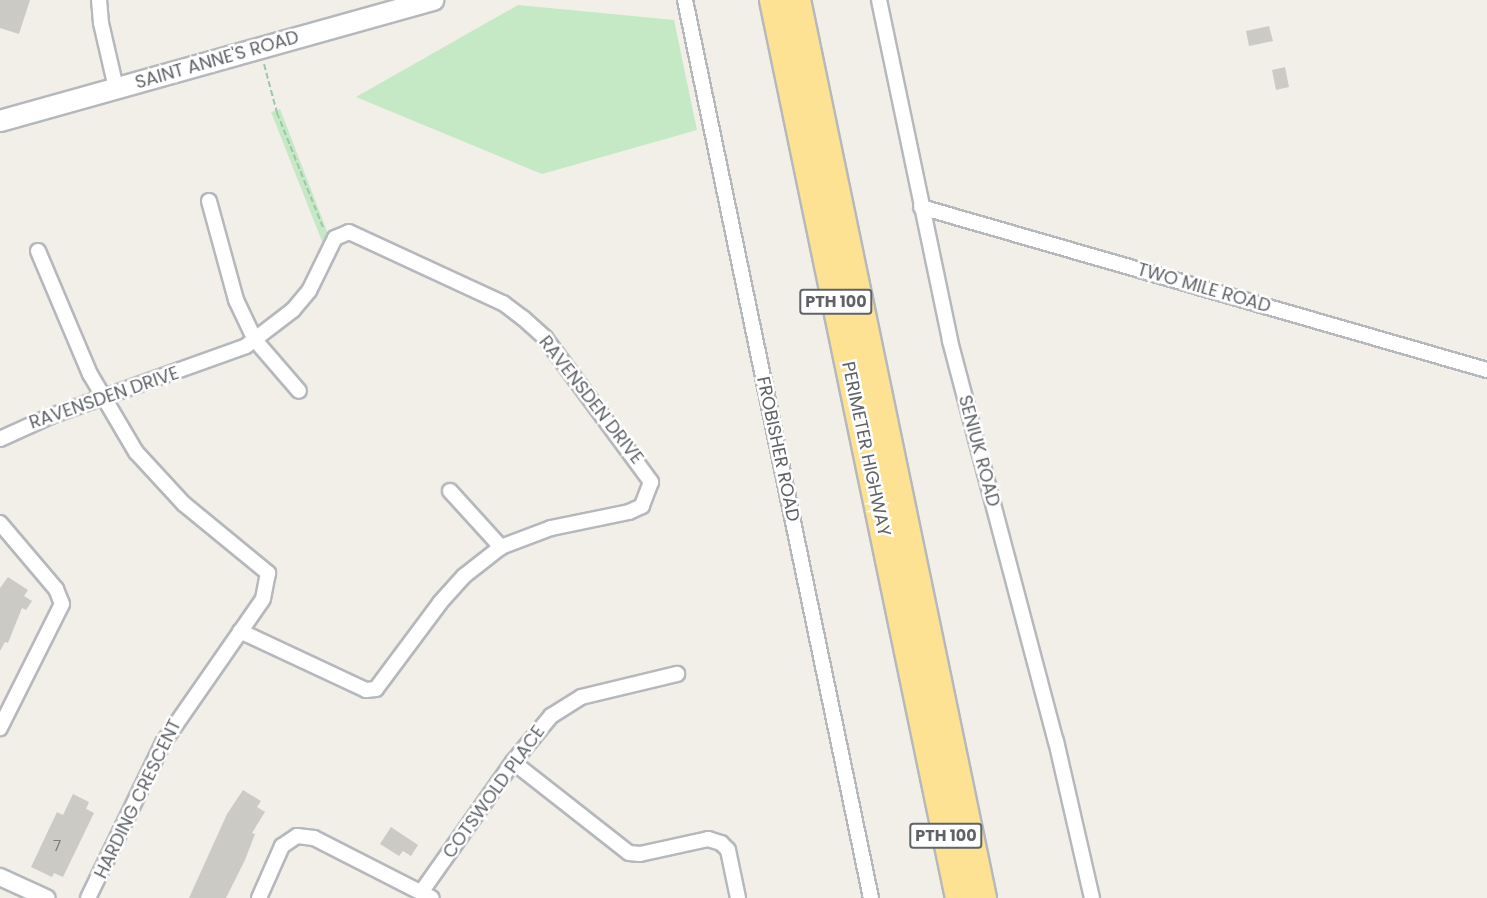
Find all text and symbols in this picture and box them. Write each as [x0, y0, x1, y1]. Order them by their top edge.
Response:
street label: SAINT ANNE'S ROAD [133, 26, 301, 94]
street label: TWO MILE ROAD [1135, 259, 1273, 317]
road number: PTH 100 [798, 289, 874, 315]
street label: RAVENSDEN DRIVE [534, 332, 648, 468]
street label: PERIMETER HIGHWAY [837, 360, 895, 538]
street label: RAVENSDEN DRIVE [26, 362, 182, 434]
street label: FROBISHER ROAD [752, 375, 804, 523]
street label: SENIUK ROAD [954, 393, 1004, 509]
street label: HARDING CRESCENT [90, 716, 186, 882]
street label: COTSWOLD PLACE [439, 721, 549, 863]
road number: PTH 100 [908, 823, 984, 849]
house number: 7 [53, 837, 61, 855]

